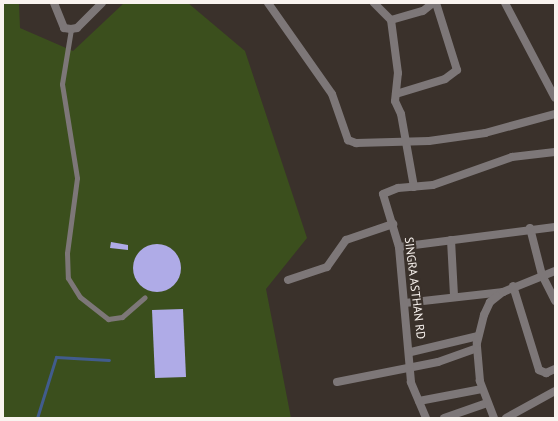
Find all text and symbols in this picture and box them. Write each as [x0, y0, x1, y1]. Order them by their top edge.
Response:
street label: SINGRA ASTHAN RD [402, 236, 428, 340]

